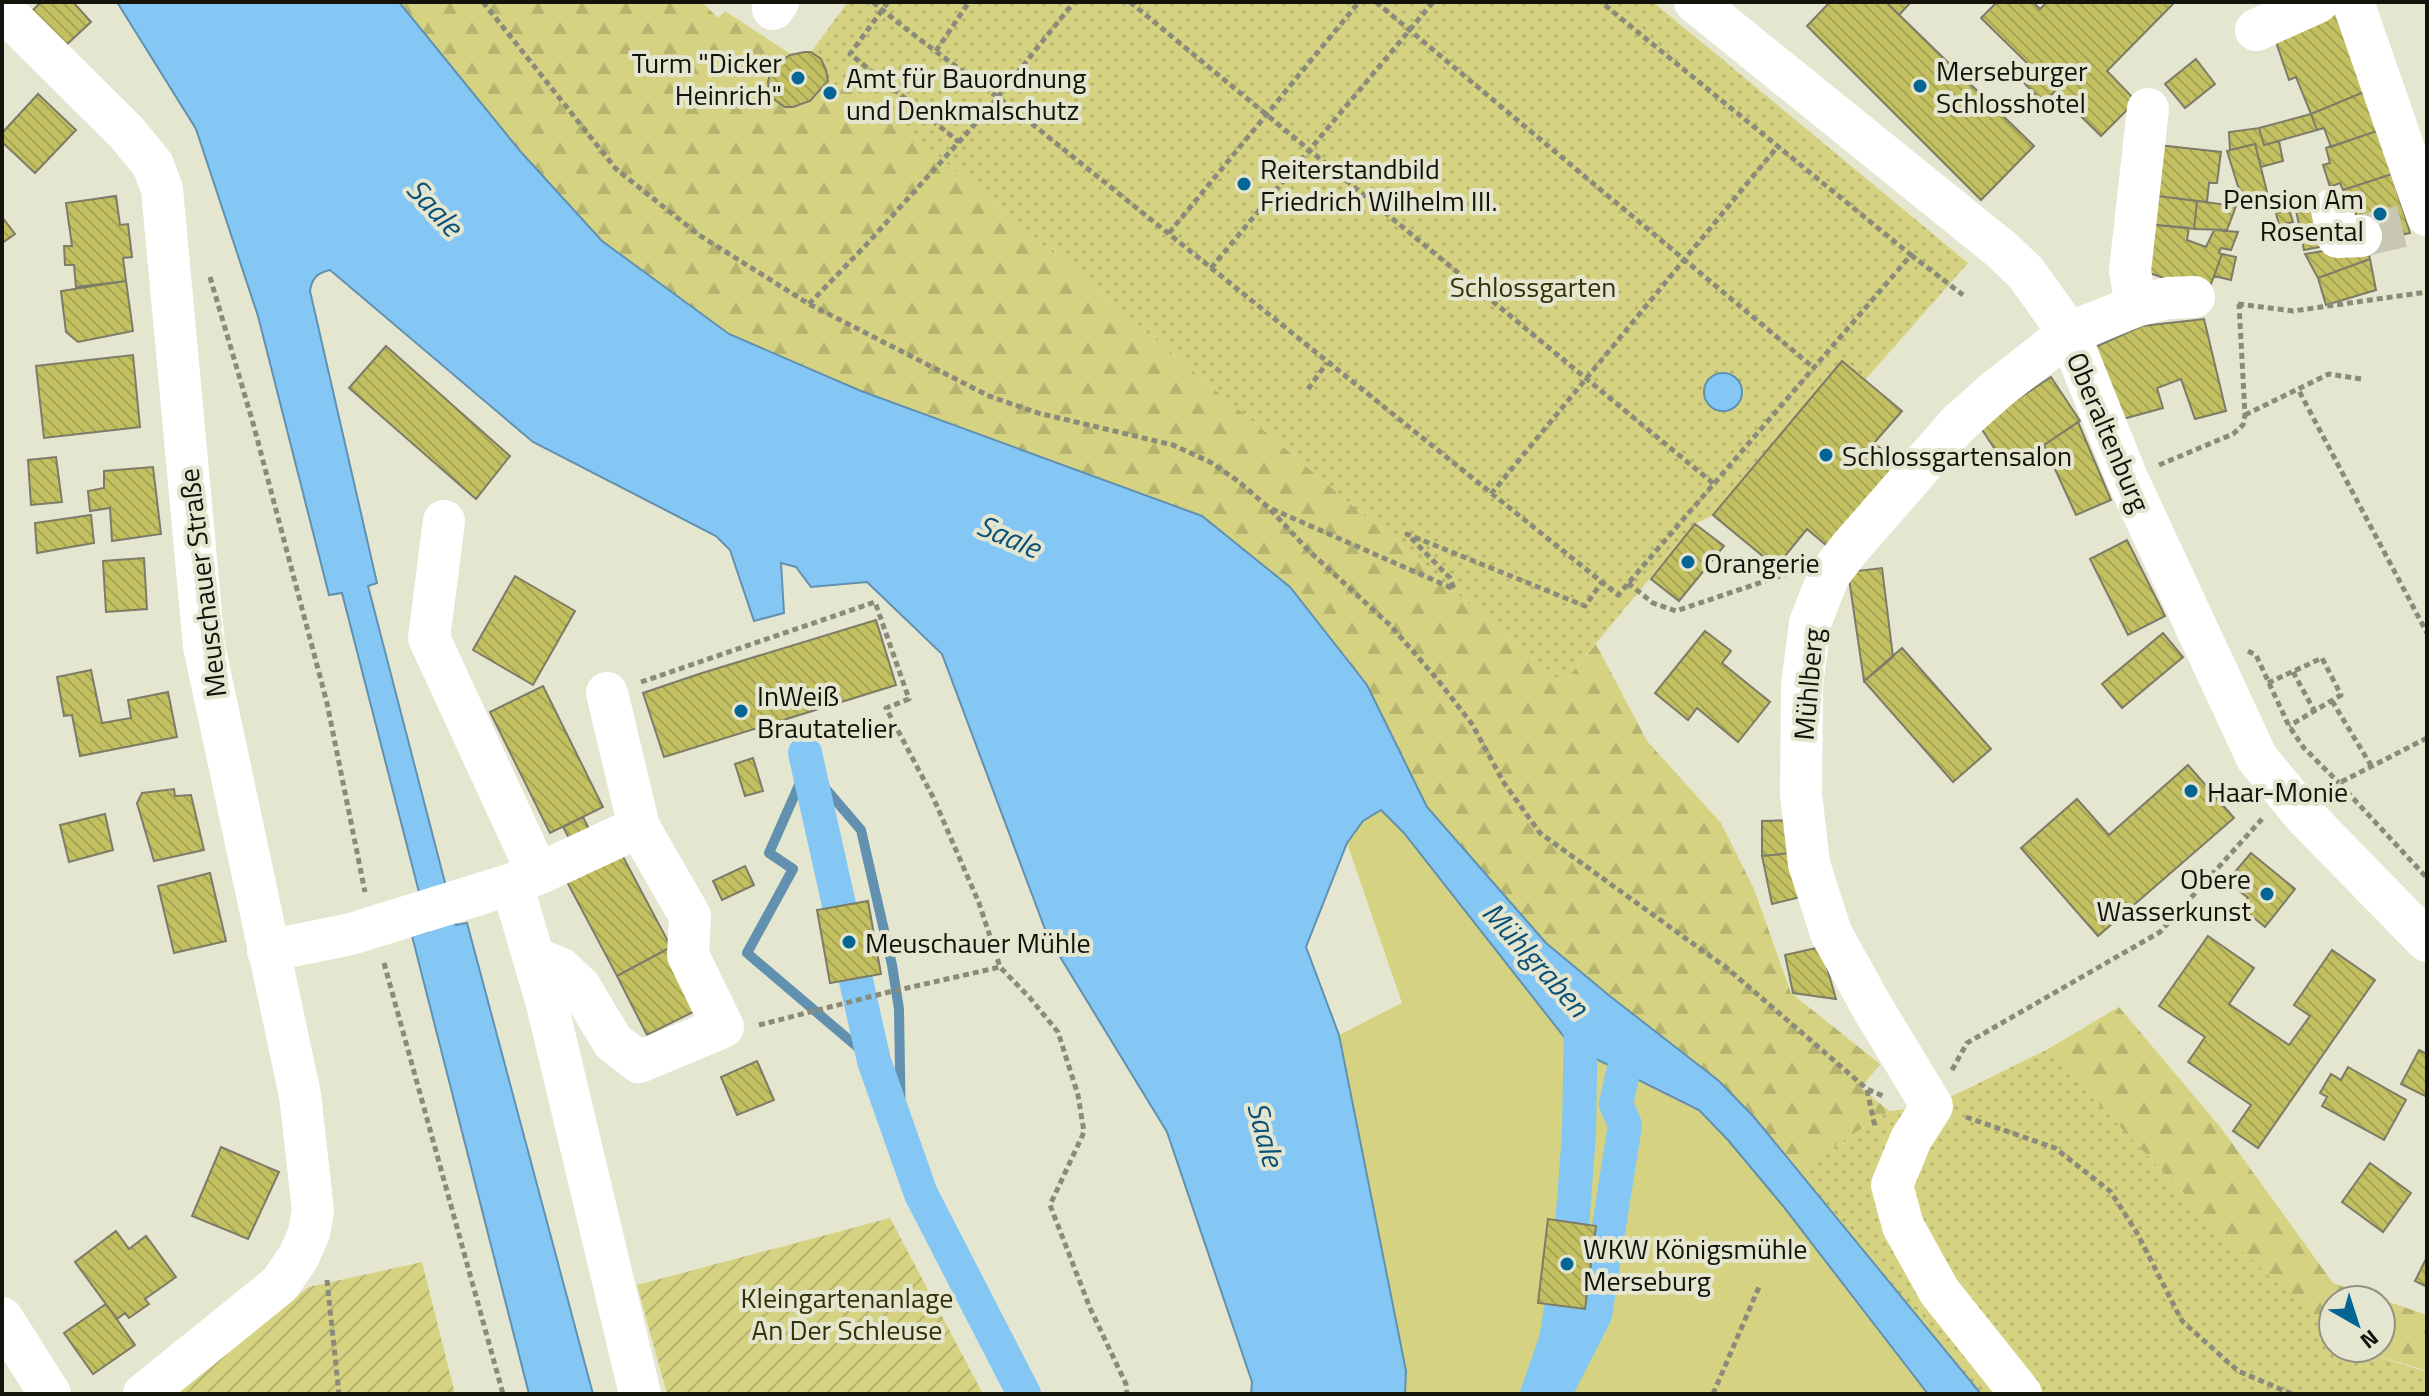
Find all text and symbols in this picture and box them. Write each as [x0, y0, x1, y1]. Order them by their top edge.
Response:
place label: Turm "Dicker Heinrich" [632, 41, 782, 116]
place label: Merseburger Schlosshotel [1936, 49, 2088, 124]
place label: Amt für Bauordnung und Denkmalschutz [846, 56, 1086, 131]
marker: Turm "Dicker Heinrich" [789, 69, 807, 87]
marker: Merseburger Schlosshotel [1911, 77, 1929, 95]
marker: Amt für Bauordnung und Denkmalschutz [821, 84, 839, 102]
place label: Reiterstandbild Friedrich Wilhelm III. [1260, 147, 1497, 222]
water label: Saale [396, 167, 476, 248]
marker: Reiterstandbild Friedrich Wilhelm III. [1235, 175, 1253, 193]
place label: Pension Am Rosental [2223, 177, 2364, 252]
marker: Pension Am Rosental [2371, 205, 2389, 223]
park label: Schlossgarten [1450, 265, 1616, 308]
street label: Oberaltenburg [2056, 345, 2162, 519]
place label: Schlossgartensalon [1842, 434, 2072, 477]
marker: Schlossgartensalon [1817, 446, 1835, 464]
street label: Meuschauer Straße [167, 466, 237, 700]
water label: Saale [970, 502, 1050, 571]
place label: Orangerie [1704, 541, 1820, 584]
marker: Orangerie [1679, 553, 1697, 571]
street label: Mühlberg [1782, 626, 1834, 742]
place label: InWeiß Brautatelier [757, 674, 897, 749]
marker: InWeiß Brautatelier [732, 702, 750, 720]
place label: Haar-Monie [2207, 770, 2348, 813]
marker: Haar-Monie [2182, 782, 2200, 800]
place label: Obere Wasserkunst [2097, 857, 2251, 932]
marker: Obere Wasserkunst [2258, 885, 2276, 903]
water label: Mühlgraben [1472, 891, 1601, 1028]
place label: Meuschauer Mühle [865, 921, 1091, 964]
marker: Meuschauer Mühle [840, 933, 858, 951]
water label: Saale [1235, 1097, 1297, 1174]
place label: WKW Königsmühle Merseburg [1583, 1227, 1808, 1302]
marker: WKW Königsmühle Merseburg [1558, 1255, 1576, 1273]
park label: Kleingartenanlage An Der Schleuse [741, 1276, 953, 1351]
north arrow [2317, 1284, 2397, 1364]
text: N [2353, 1322, 2386, 1358]

